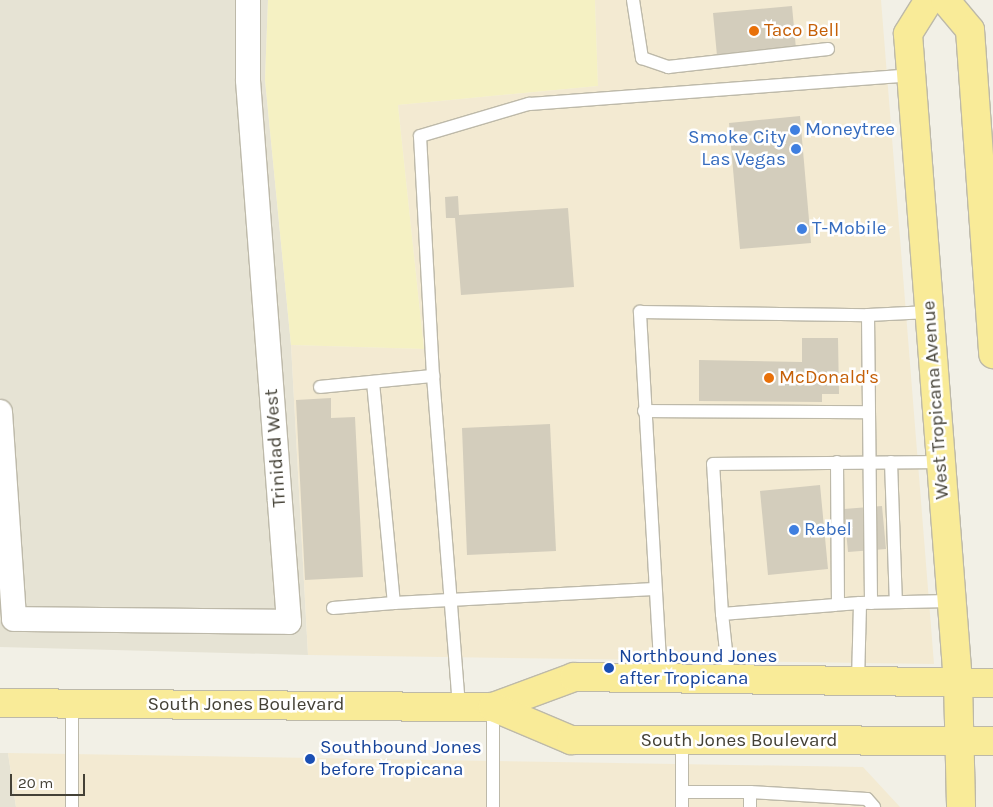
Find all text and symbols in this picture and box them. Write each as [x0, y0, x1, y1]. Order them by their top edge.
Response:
place label: Taco Bell [764, 20, 839, 42]
marker: Taco Bell [748, 25, 760, 37]
place label: Moneytree [805, 119, 895, 141]
marker: Moneytree [789, 124, 801, 136]
place label: Smoke City Las Vegas [688, 127, 786, 171]
marker: Smoke City Las Vegas [790, 143, 802, 155]
place label: T-Mobile [812, 218, 887, 240]
marker: T-Mobile [796, 223, 808, 235]
street label: West Tropicana Avenue [918, 300, 954, 500]
place label: McDonald's [779, 367, 879, 389]
marker: McDonald's [763, 372, 775, 384]
street label: Trinidad West [260, 388, 292, 508]
place label: Rebel [804, 519, 852, 541]
marker: Rebel [788, 524, 800, 536]
place label: Northbound Jones after Tropicana [619, 646, 777, 690]
marker: Northbound Jones after Tropicana [603, 662, 615, 674]
street label: South Jones Boulevard [147, 694, 345, 716]
street label: South Jones Boulevard [640, 730, 838, 752]
place label: Southbound Jones before Tropicana [320, 737, 482, 781]
marker: Southbound Jones before Tropicana [304, 753, 316, 765]
scale bar [12, 764, 88, 796]
text: 20 m [18, 774, 53, 792]

